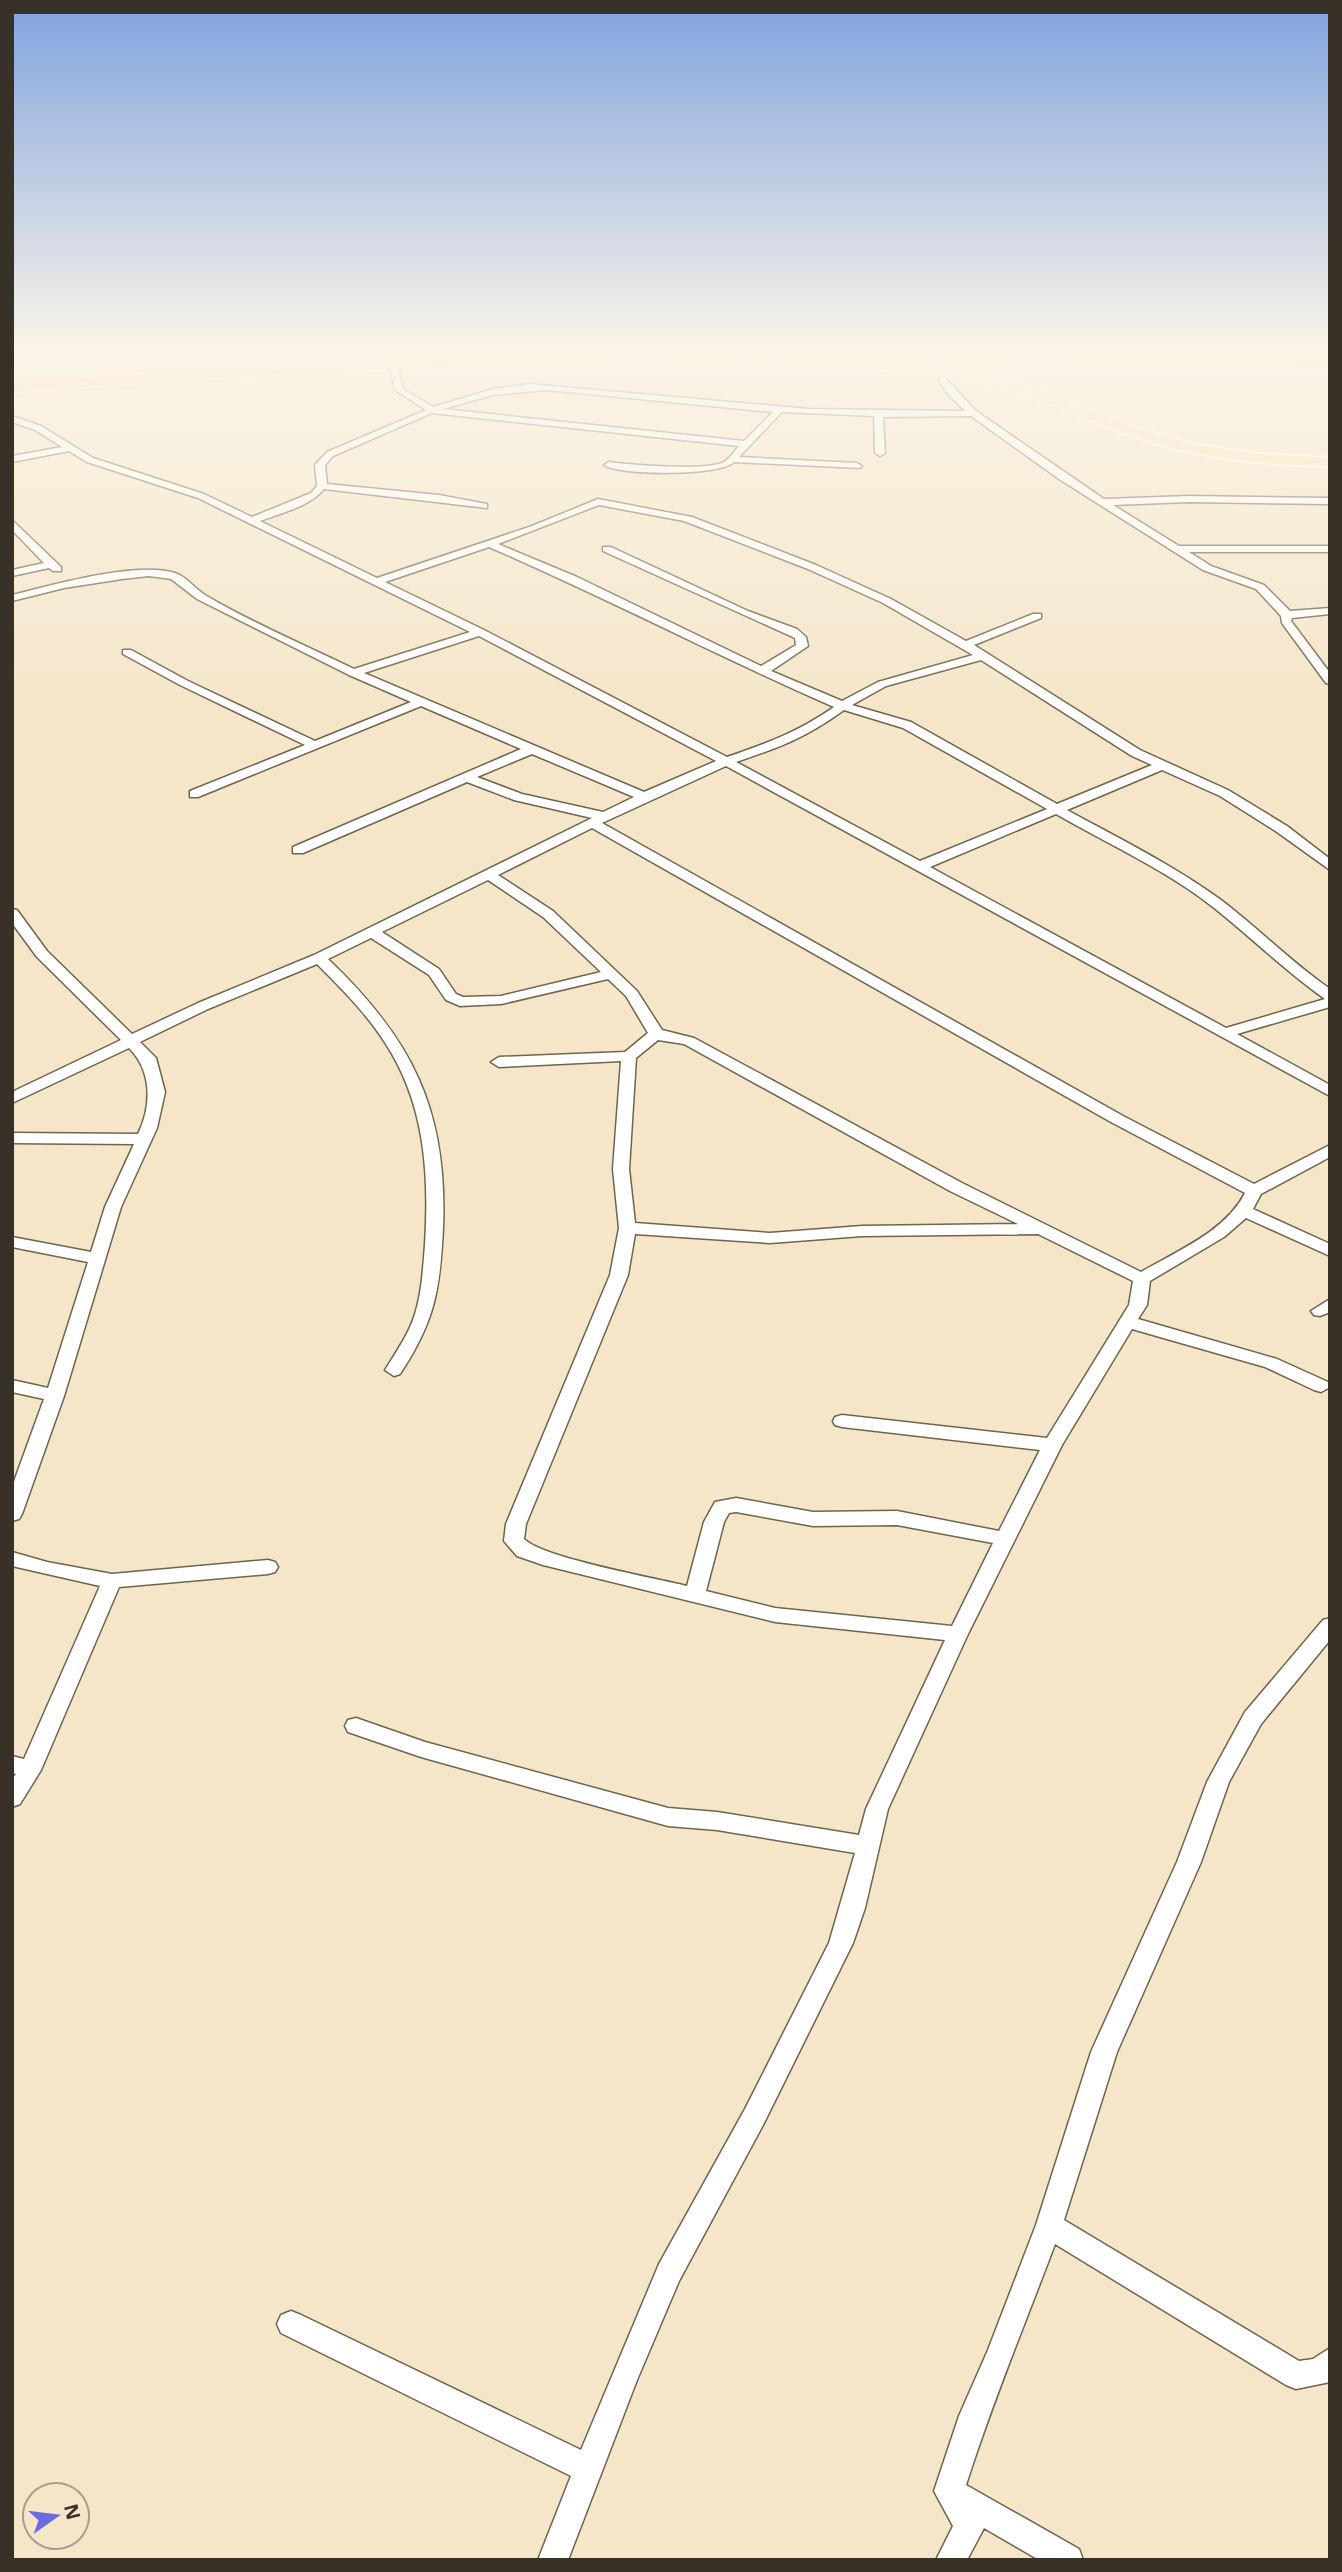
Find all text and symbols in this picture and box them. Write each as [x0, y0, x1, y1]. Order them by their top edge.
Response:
north arrow [21, 2481, 91, 2551]
text: N [58, 2501, 87, 2523]

